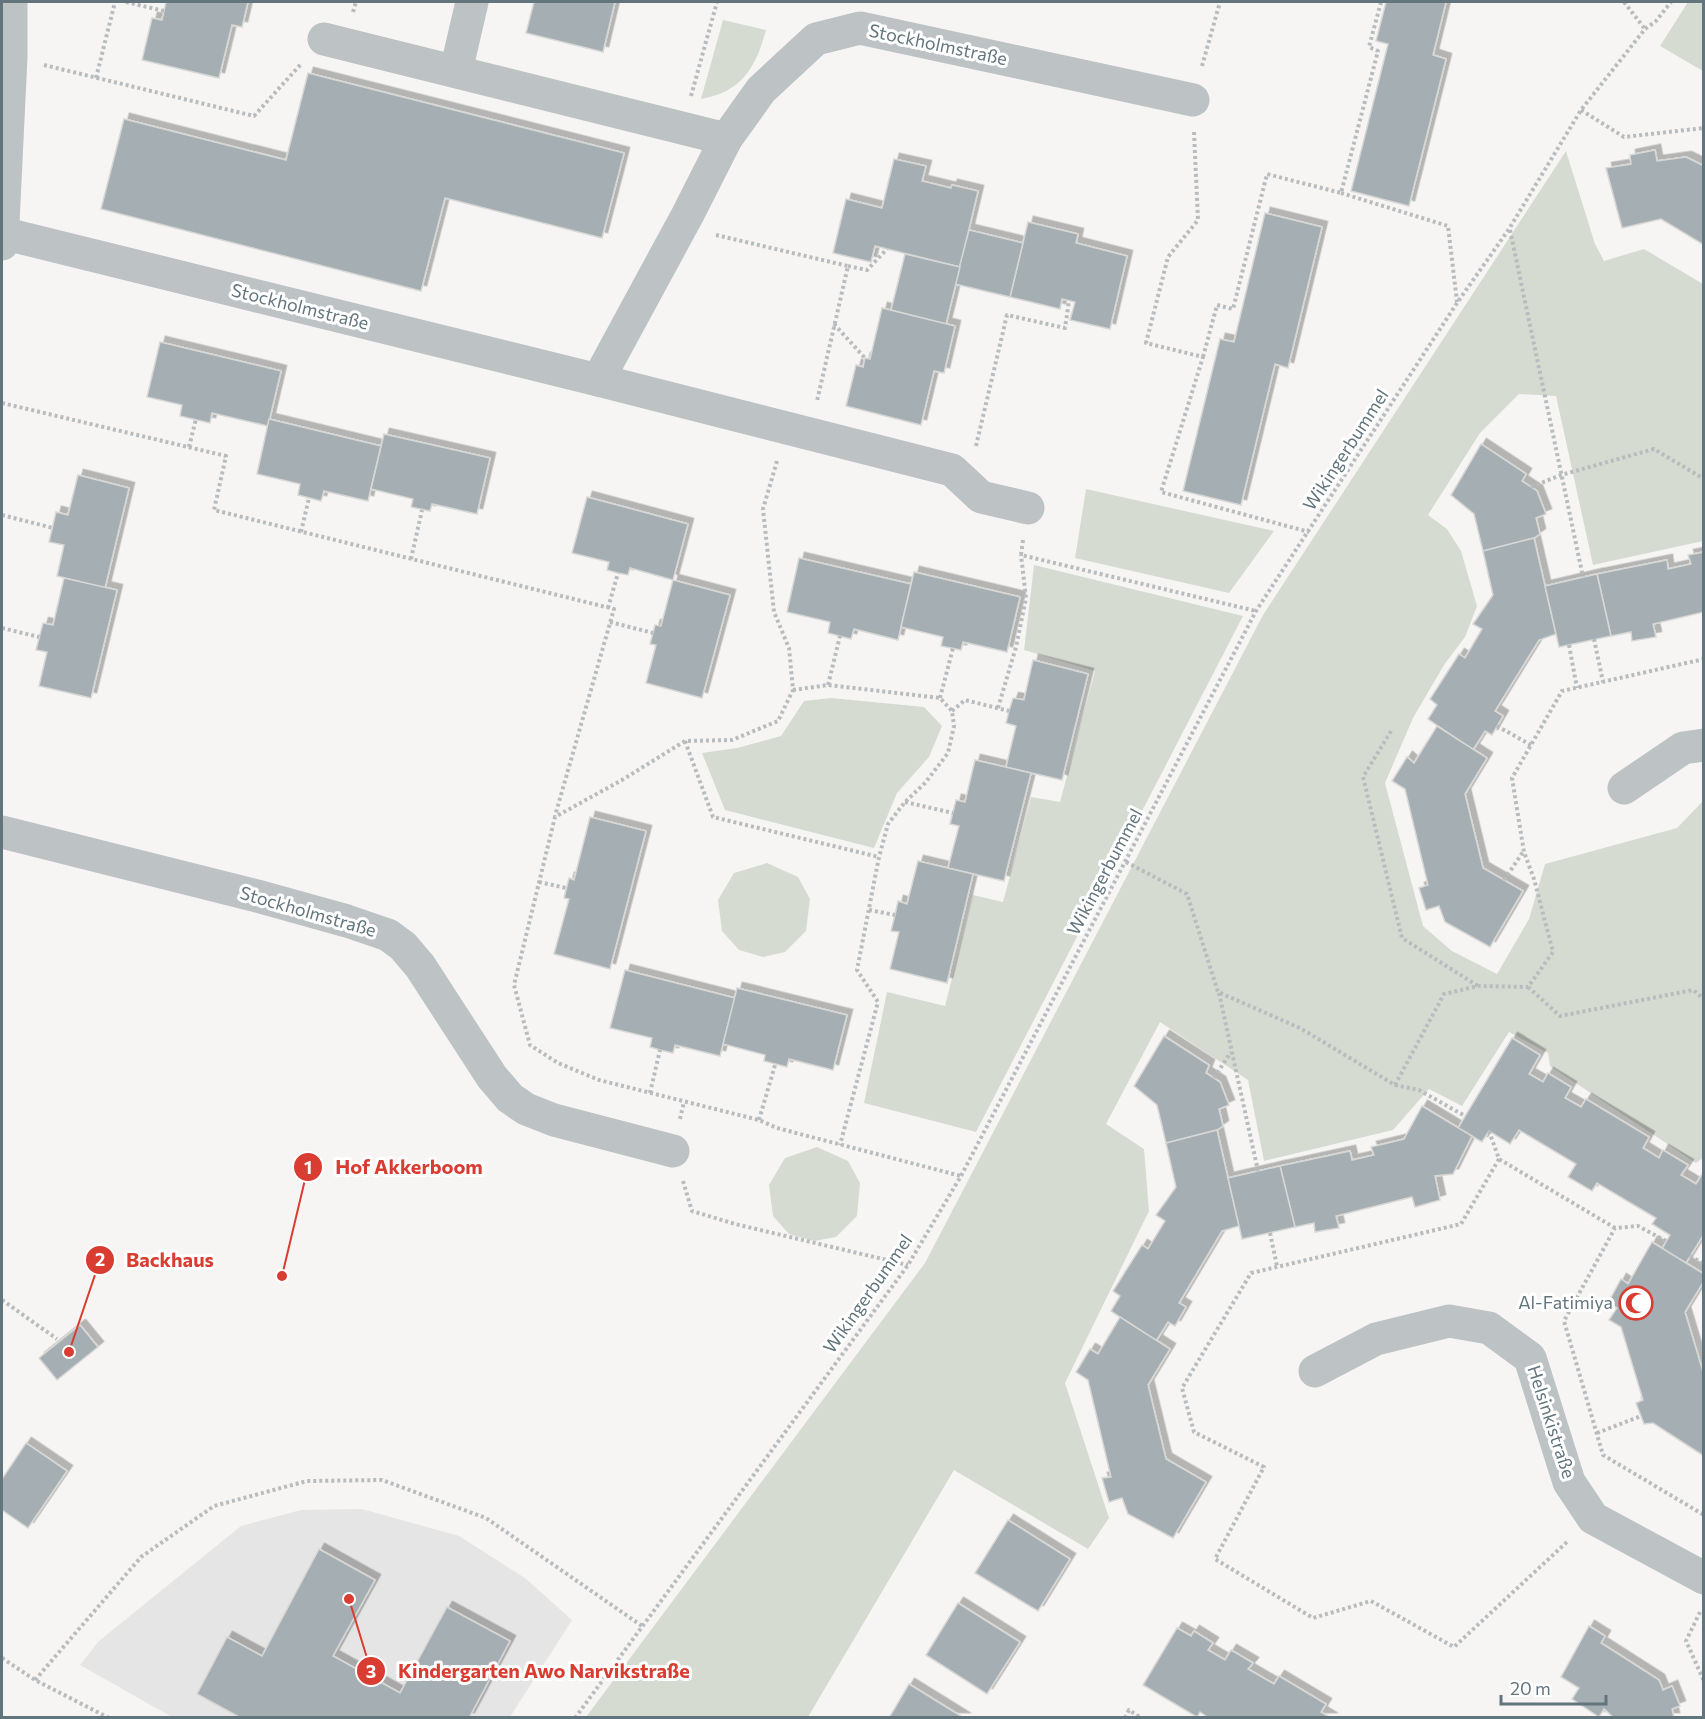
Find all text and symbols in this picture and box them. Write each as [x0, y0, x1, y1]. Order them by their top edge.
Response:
street label: Stockholmstraße [867, 19, 1009, 69]
street label: Stockholmstraße [229, 278, 371, 334]
street label: Wikingerbummel [1298, 385, 1393, 514]
street label: Wikingerbummel [1062, 805, 1147, 939]
street label: Stockholmstraße [238, 881, 379, 941]
callout: Hof Akkerboom [293, 1148, 494, 1186]
text: Hof Akkerboom [335, 1154, 483, 1178]
text: 1 [304, 1156, 312, 1178]
street label: Wikingerbummel [818, 1230, 916, 1357]
callout: Backhaus [85, 1241, 226, 1279]
text: Backhaus [126, 1247, 214, 1271]
text: 2 [95, 1248, 105, 1270]
mosque icon: Al-Fatimiya [1618, 1285, 1654, 1321]
place label: Al-Fatimiya [1518, 1291, 1613, 1313]
street label: Helsinkistraße [1523, 1362, 1581, 1481]
callout: Kindergarten Awo Narvikstraße [356, 1652, 702, 1690]
text: Kindergarten Awo Narvikstraße [398, 1658, 690, 1682]
text: 3 [366, 1660, 376, 1682]
scale bar [1501, 1668, 1606, 1706]
text: 20 m [1510, 1677, 1551, 1699]

